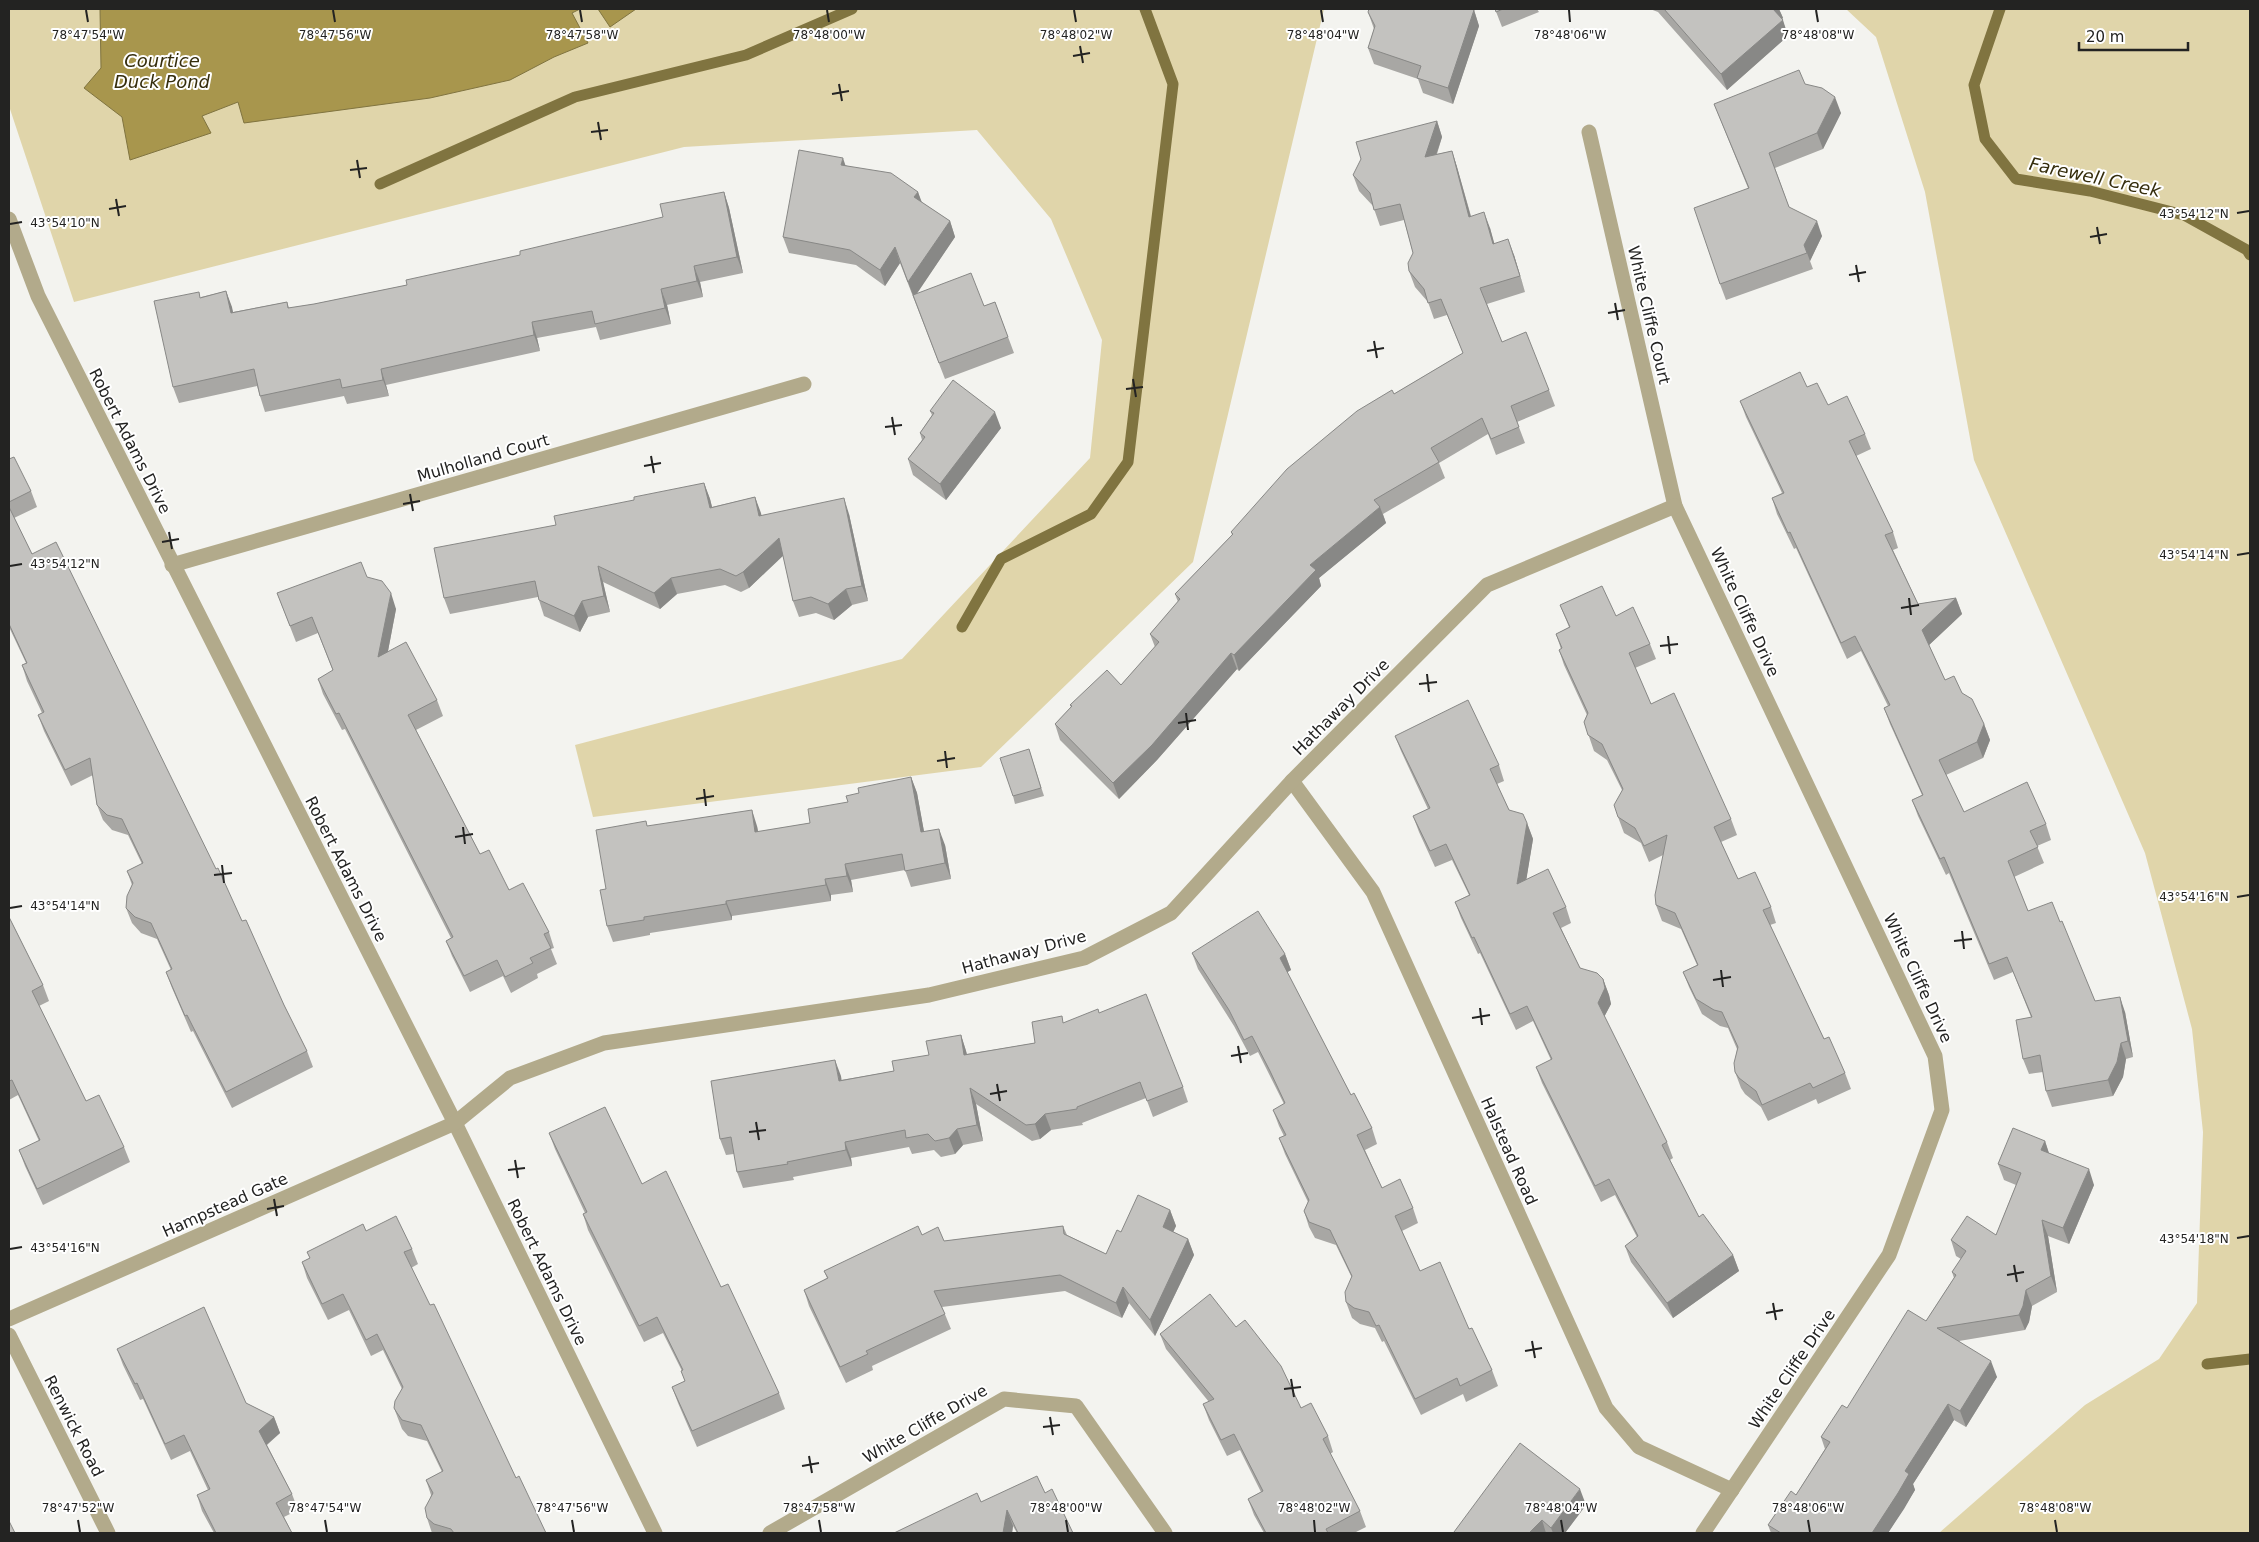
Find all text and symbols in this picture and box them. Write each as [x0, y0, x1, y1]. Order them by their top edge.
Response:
scale bar [2079, 20, 2188, 52]
text: 78°47'54"W [52, 28, 124, 42]
text: 78°47'56"W [299, 28, 371, 42]
text: 78°47'58"W [546, 28, 618, 42]
text: 78°48'00"W [793, 28, 865, 42]
text: 78°48'02"W [1040, 28, 1112, 42]
text: 78°48'04"W [1287, 28, 1359, 42]
text: 78°48'06"W [1534, 28, 1606, 42]
text: 78°48'08"W [1782, 28, 1854, 42]
text: 20 m [2086, 28, 2124, 46]
water label: Courtice Duck Pond [114, 50, 211, 92]
water label: Farewell Creek [2027, 153, 2164, 202]
text: 43°54'12"N [2159, 207, 2229, 221]
text: 43°54'10"N [30, 216, 100, 230]
street label: White Cliffe Court [1624, 244, 1674, 386]
street label: Robert Adams Drive [85, 365, 175, 517]
street label: Mulholland Court [415, 430, 551, 486]
street label: White Cliffe Drive [1707, 544, 1783, 680]
text: 43°54'14"N [2159, 548, 2229, 562]
text: 43°54'12"N [30, 557, 100, 571]
street label: Hathaway Drive [1289, 655, 1393, 759]
street label: Robert Adams Drive [301, 793, 391, 945]
text: 43°54'16"N [2159, 890, 2229, 904]
text: 43°54'14"N [30, 899, 100, 913]
street label: White Cliffe Drive [1880, 910, 1956, 1046]
street label: Hathaway Drive [960, 926, 1088, 978]
street label: Halstead Road [1477, 1094, 1541, 1208]
street label: Hampstead Gate [159, 1169, 291, 1241]
street label: Robert Adams Drive [503, 1196, 591, 1348]
text: 43°54'18"N [2159, 1232, 2229, 1246]
text: 43°54'16"N [30, 1241, 100, 1255]
street label: White Cliffe Drive [1745, 1306, 1839, 1432]
street label: Renwick Road [40, 1372, 108, 1480]
street label: White Cliffe Drive [860, 1381, 990, 1467]
text: 78°47'52"W [42, 1501, 114, 1515]
text: 78°47'54"W [289, 1501, 361, 1515]
text: 78°47'56"W [536, 1501, 608, 1515]
text: 78°47'58"W [783, 1501, 855, 1515]
text: 78°48'00"W [1030, 1501, 1102, 1515]
text: 78°48'02"W [1278, 1501, 1350, 1515]
text: 78°48'04"W [1525, 1501, 1597, 1515]
text: 78°48'06"W [1772, 1501, 1844, 1515]
text: 78°48'08"W [2019, 1501, 2091, 1515]

